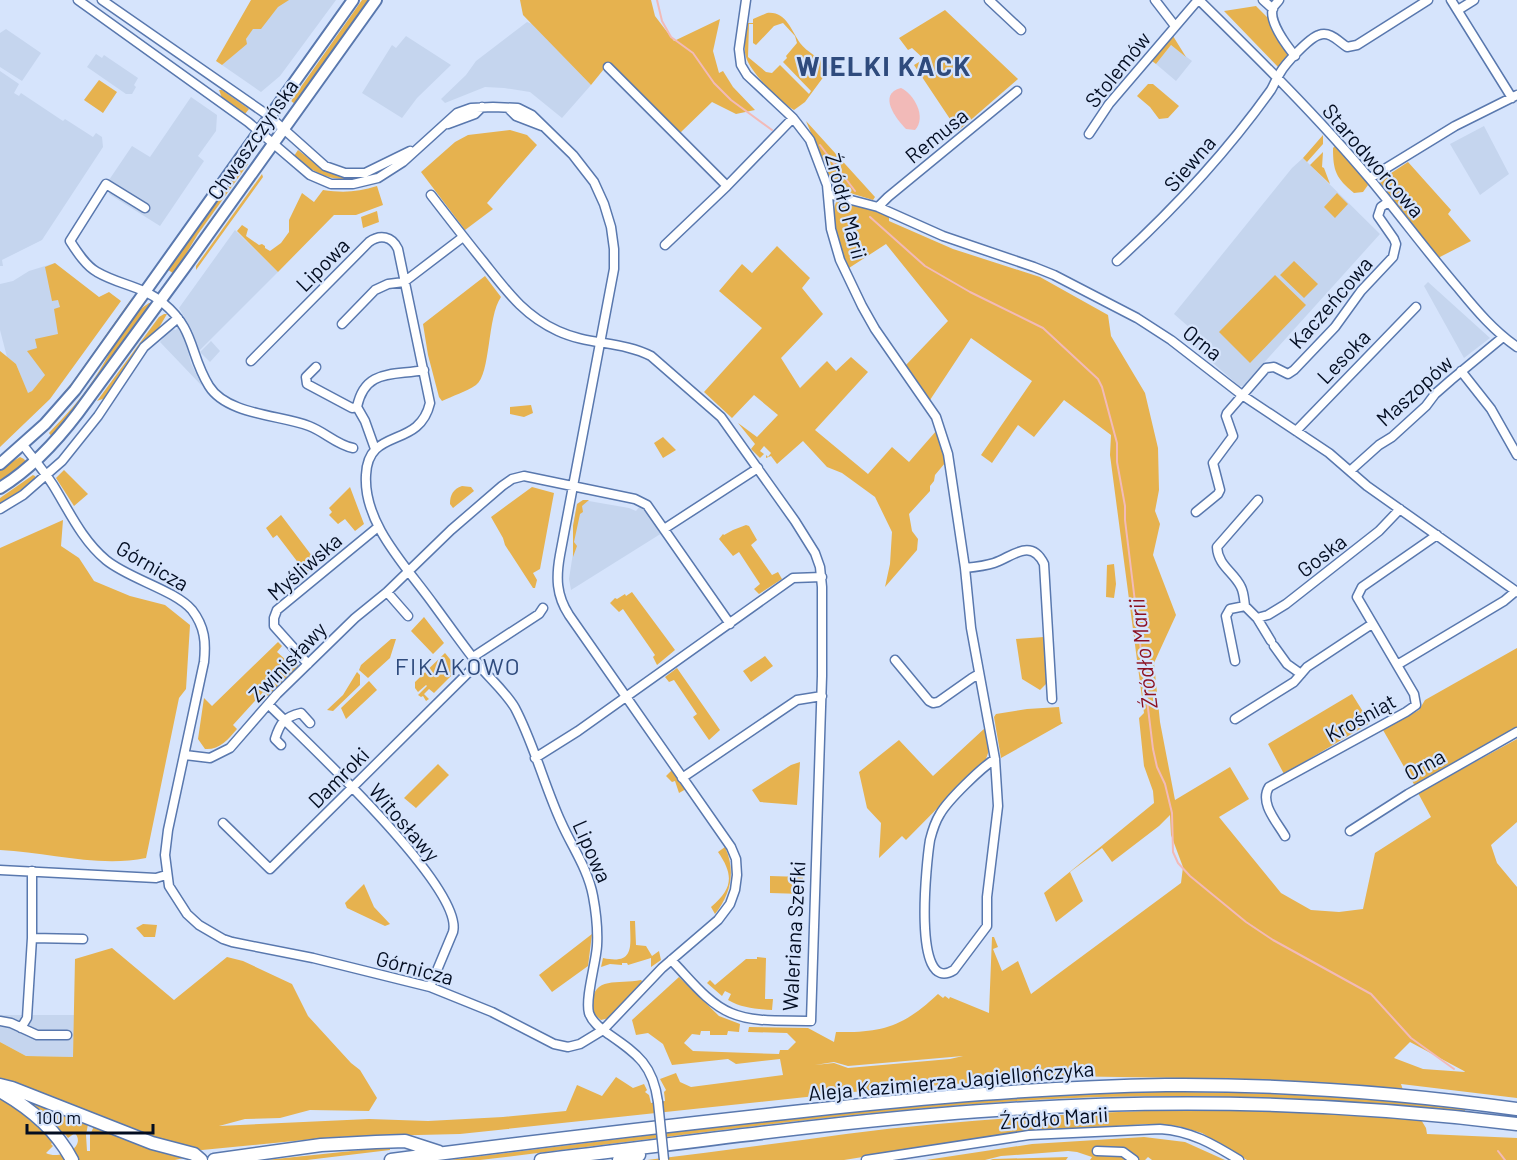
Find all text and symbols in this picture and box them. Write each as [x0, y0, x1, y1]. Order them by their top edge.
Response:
street label: Stolemów [1079, 26, 1155, 112]
district label: WIELKI KACK [796, 49, 972, 81]
street label: Chwaszczyńska [201, 74, 303, 204]
street label: Starodworcowa [1318, 98, 1430, 222]
street label: Remusa [900, 102, 972, 168]
street label: Siewna [1158, 130, 1220, 196]
street label: Źródło Marii [821, 150, 873, 262]
street label: Lipowa [290, 232, 354, 296]
street label: Kaczeńcowa [1283, 251, 1377, 353]
street label: Orna [1178, 319, 1228, 365]
street label: Lesoka [1311, 324, 1375, 388]
street label: Maszopów [1371, 349, 1457, 431]
street label: Myśliwska [262, 527, 346, 605]
street label: Goska [1291, 528, 1351, 582]
street label: Górnicza [112, 534, 194, 596]
water label: Źródło Marii [1122, 597, 1162, 711]
street label: Zwinisławy [243, 616, 331, 706]
district label: FIKAKOWO [395, 651, 521, 680]
street label: Krośniąt [1320, 687, 1400, 747]
street label: Damroki [302, 741, 374, 813]
street label: Orna [1399, 743, 1449, 785]
street label: Witosławy [364, 778, 446, 866]
street label: Lipowa [568, 816, 618, 886]
street label: Waleriana Szefki [777, 860, 809, 1012]
street label: Górnicza [373, 945, 457, 989]
street label: Aleja Kazimierza Jagiellończyka [807, 1055, 1095, 1105]
scale bar [27, 1097, 153, 1135]
street label: Źródło Marii [999, 1101, 1109, 1133]
text: 100 m [36, 1106, 81, 1128]

